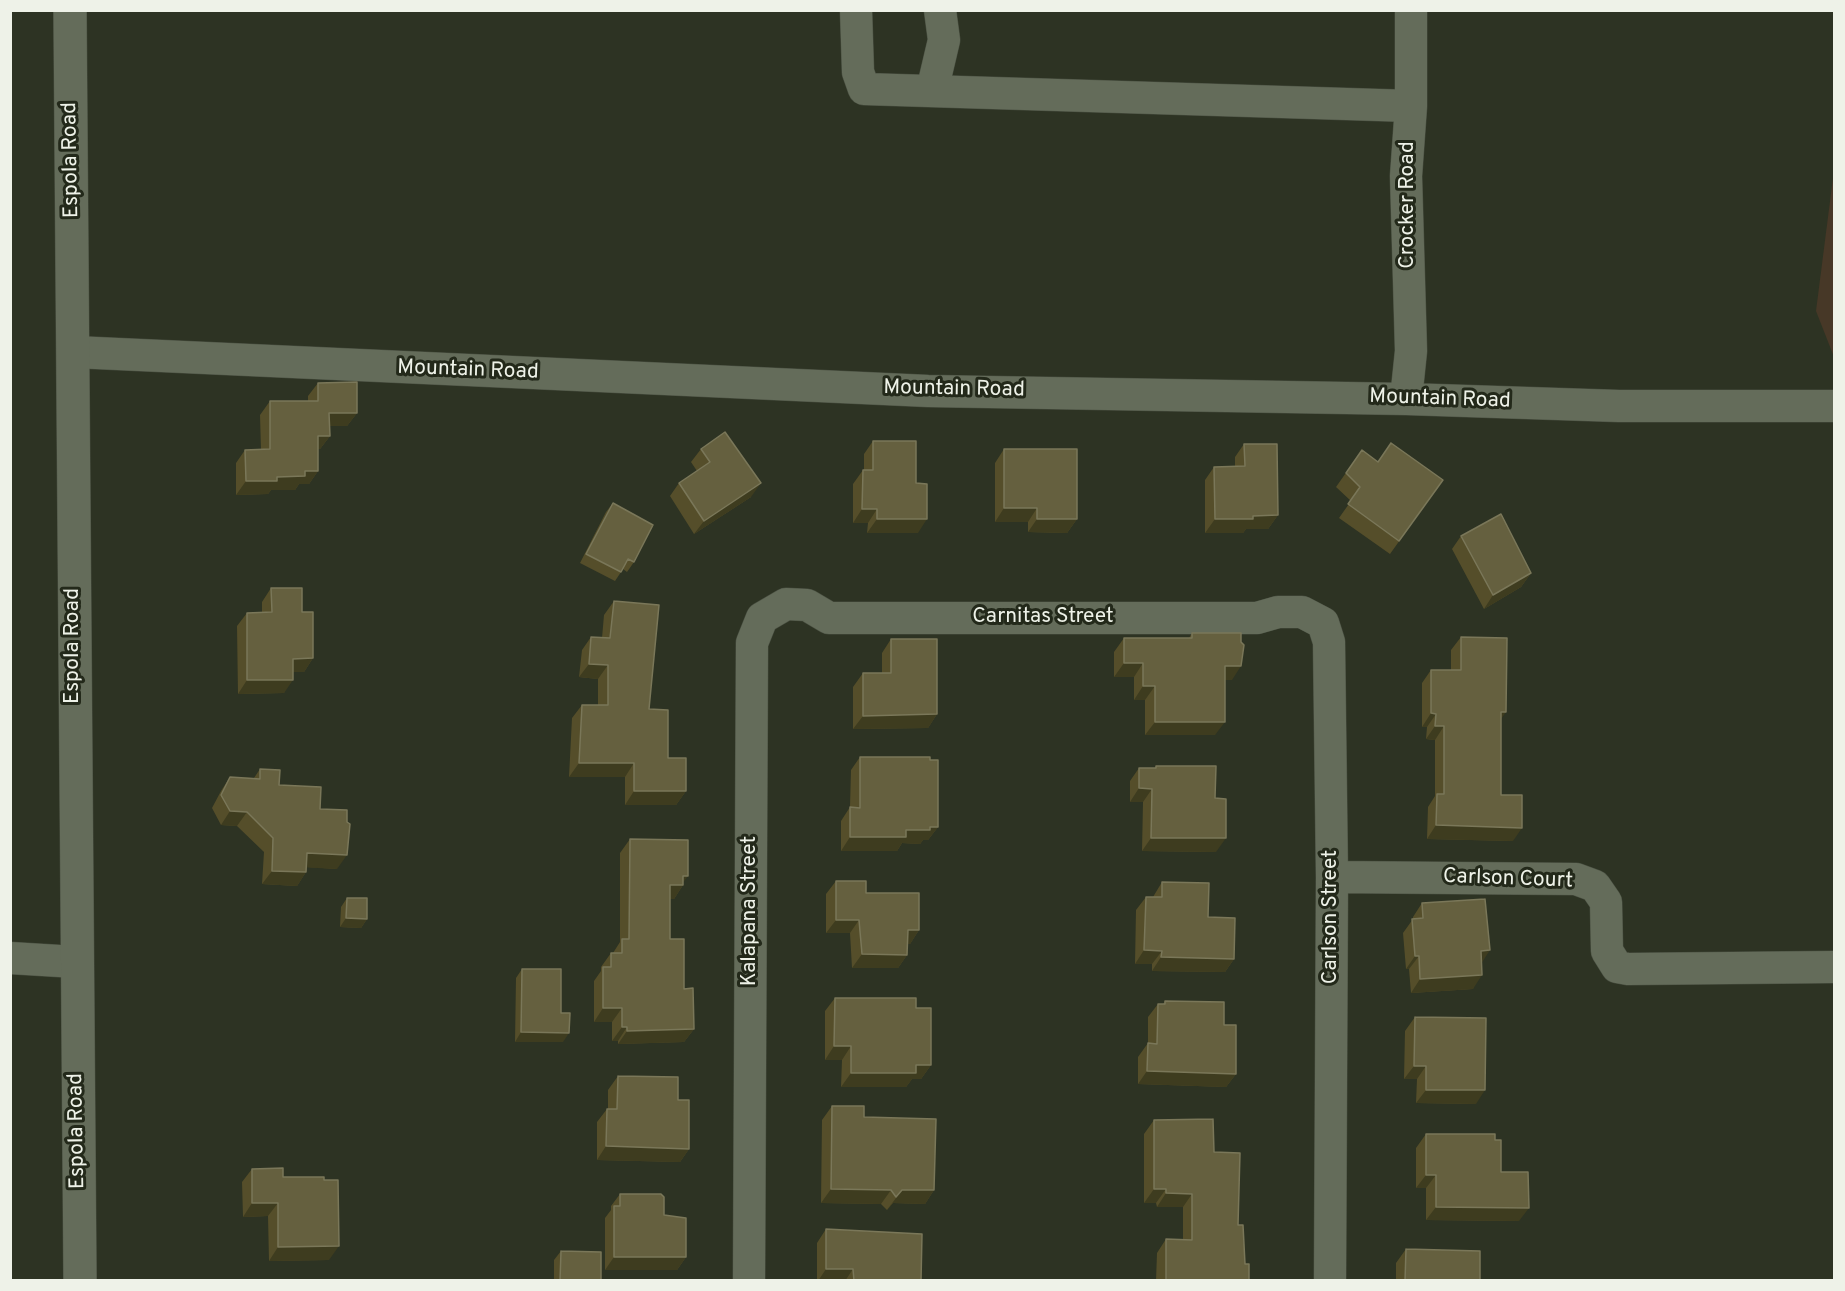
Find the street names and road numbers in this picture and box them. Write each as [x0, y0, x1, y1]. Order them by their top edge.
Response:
street label: Espola Road [58, 102, 86, 218]
street label: Crocker Road [1396, 141, 1422, 269]
street label: Mountain Road [397, 356, 539, 386]
street label: Mountain Road [883, 376, 1025, 404]
street label: Mountain Road [1369, 385, 1511, 415]
street label: Espola Road [61, 588, 87, 704]
street label: Carnitas Street [972, 605, 1114, 631]
street label: Kalapana Street [738, 836, 764, 986]
street label: Carlson Street [1319, 850, 1345, 984]
street label: Carlson Court [1442, 865, 1574, 895]
street label: Espola Road [64, 1073, 92, 1189]

